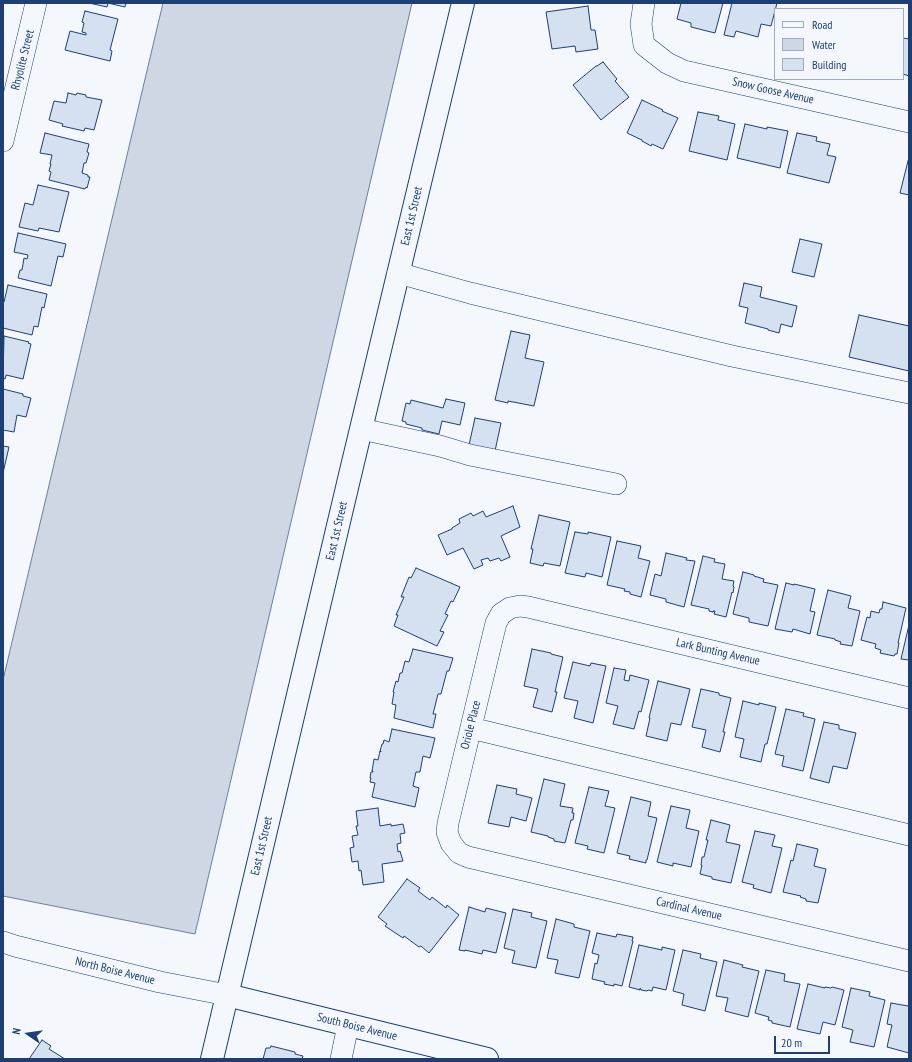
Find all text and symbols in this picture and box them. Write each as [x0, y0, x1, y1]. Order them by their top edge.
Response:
legend [774, 8, 904, 80]
text: Road [812, 17, 832, 32]
street label: Rhyolite Street [9, 28, 37, 92]
text: Water [812, 37, 836, 52]
text: Building [812, 57, 847, 72]
street label: Snow Goose Avenue [731, 75, 815, 107]
street label: East 1st Street [398, 185, 426, 247]
street label: East 1st Street [323, 500, 351, 562]
street label: Lark Bunting Avenue [675, 635, 761, 669]
street label: Oriole Place [458, 699, 484, 751]
street label: East 1st Street [248, 815, 276, 877]
street label: Cardinal Avenue [655, 894, 723, 924]
street label: North Boise Avenue [74, 954, 156, 988]
street label: South Boise Avenue [315, 1010, 399, 1044]
north arrow [8, 1014, 48, 1054]
text: N [9, 1027, 24, 1036]
scale bar [776, 1028, 832, 1054]
text: 20 m [781, 1035, 802, 1050]

